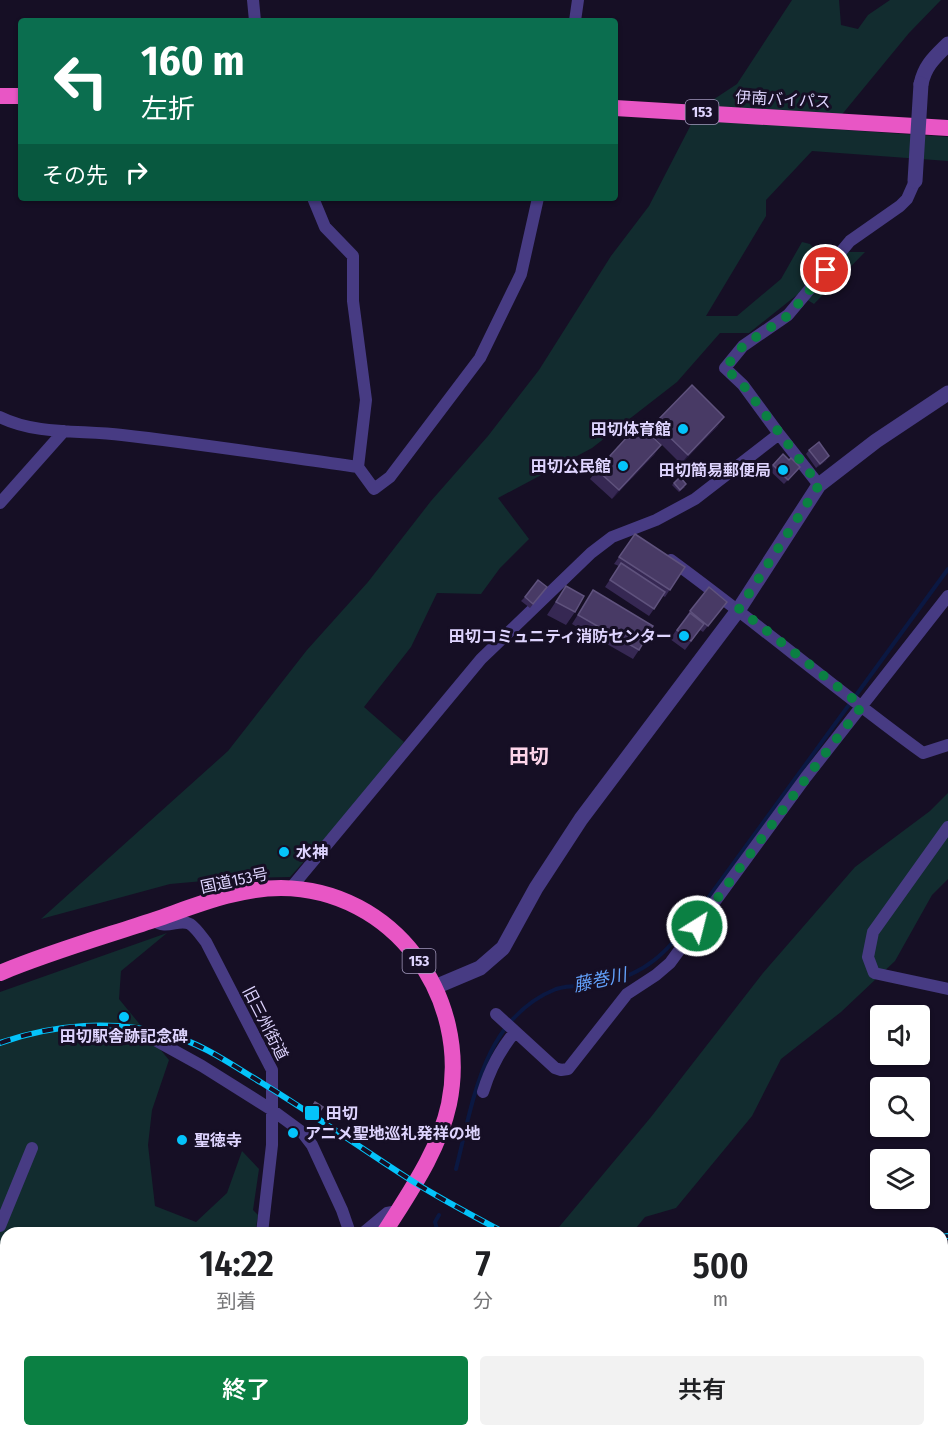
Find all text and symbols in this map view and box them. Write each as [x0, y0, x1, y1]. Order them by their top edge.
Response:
text: 160 m [141, 36, 244, 86]
icon: left [42, 42, 120, 120]
street label: 伊南バイパス [735, 88, 831, 111]
text: 左折 [141, 93, 195, 125]
road number: 153 [686, 100, 718, 124]
icon: right [120, 156, 153, 189]
text: その先 [42, 162, 108, 189]
pin [800, 244, 851, 295]
icon: arrive [809, 253, 842, 286]
place label: 田切体育館 [591, 420, 671, 439]
marker: 田切体育館 [676, 422, 690, 436]
place label: 田切公民館 [531, 457, 611, 476]
marker: 田切公民館 [616, 459, 630, 473]
place label: 田切簡易郵便局 [659, 461, 771, 480]
marker: 田切簡易郵便局 [776, 463, 790, 477]
place label: 田切コミュニティ消防センター [449, 627, 672, 646]
marker: 田切コミュニティ消防センター [677, 629, 691, 643]
district label: 田切 [509, 744, 549, 768]
place label: 水神 [296, 843, 328, 862]
marker: 水神 [277, 845, 291, 859]
street label: 国道153号 [199, 864, 270, 897]
position arrow [665, 894, 729, 958]
road number: 153 [402, 949, 436, 973]
water label: 藤巻川 [571, 963, 631, 996]
street label: 旧三州街道 [239, 983, 292, 1063]
map controls [870, 1005, 930, 1209]
button: sound [870, 1005, 930, 1065]
marker: 田切駅舎跡記念碑 [117, 1010, 131, 1024]
place label: 田切駅舎跡記念碑 [60, 1027, 188, 1046]
button: search [870, 1077, 930, 1137]
marker: 田切 [303, 1104, 321, 1122]
place label: 田切 [326, 1104, 358, 1123]
place label: アニメ聖地巡礼発祥の地 [305, 1124, 481, 1143]
marker: アニメ聖地巡礼発祥の地 [286, 1126, 300, 1140]
place label: 聖徳寺 [194, 1131, 242, 1150]
marker: 聖徳寺 [175, 1133, 189, 1147]
button: layers [870, 1149, 930, 1209]
text: 14:22 [199, 1242, 274, 1286]
text: 7 [476, 1242, 491, 1286]
text: 500 [692, 1244, 749, 1288]
text: m [713, 1287, 728, 1311]
text: 到着 [217, 1289, 257, 1313]
text: 分 [473, 1289, 493, 1313]
button: 終了 [24, 1356, 468, 1425]
button: 共有 [480, 1356, 924, 1425]

